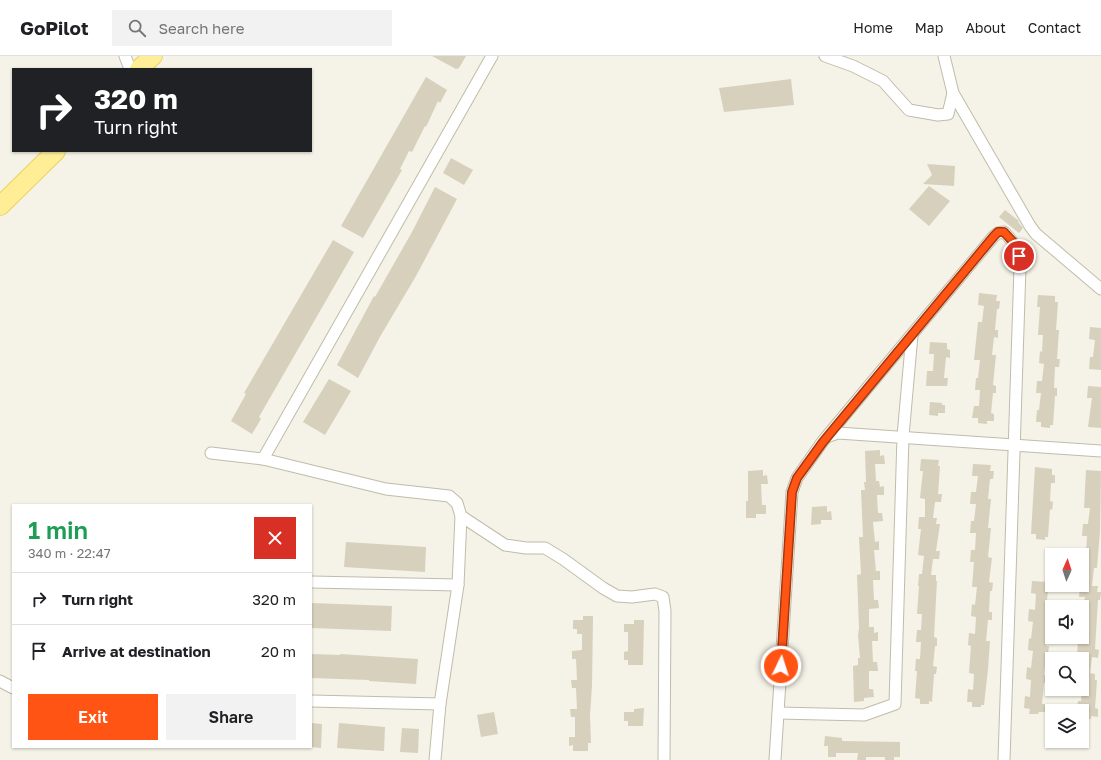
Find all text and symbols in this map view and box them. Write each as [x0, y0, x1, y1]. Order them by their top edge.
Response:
search box [112, 10, 392, 46]
text: GoPilot [20, 16, 88, 39]
icon: search [126, 17, 148, 39]
text: Search here [158, 19, 244, 37]
text: Home [853, 19, 893, 36]
text: Map [915, 19, 943, 36]
text: About [965, 19, 1006, 36]
text: Contact [1028, 19, 1081, 36]
text: 320 m [94, 82, 178, 115]
icon: right [28, 84, 80, 136]
text: Turn right [94, 116, 178, 138]
pin [1002, 239, 1036, 273]
icon: arrive [1008, 245, 1030, 267]
text: 1 min [28, 515, 88, 544]
button: close [254, 517, 296, 559]
text: 340 m · 22:47 [28, 545, 111, 561]
north arrow [1045, 548, 1089, 592]
map controls [1045, 548, 1089, 748]
icon: right [28, 588, 50, 610]
text: Turn right [62, 590, 133, 608]
text: 320 m [252, 590, 296, 608]
button: sound [1045, 600, 1089, 644]
icon: arrive [28, 640, 50, 662]
text: Arrive at destination [62, 642, 211, 660]
text: 20 m [261, 642, 296, 660]
position arrow [760, 645, 802, 687]
button: search [1045, 652, 1089, 696]
button: Exit [28, 694, 158, 740]
button: Share [166, 694, 296, 740]
button: layers [1045, 704, 1089, 748]

